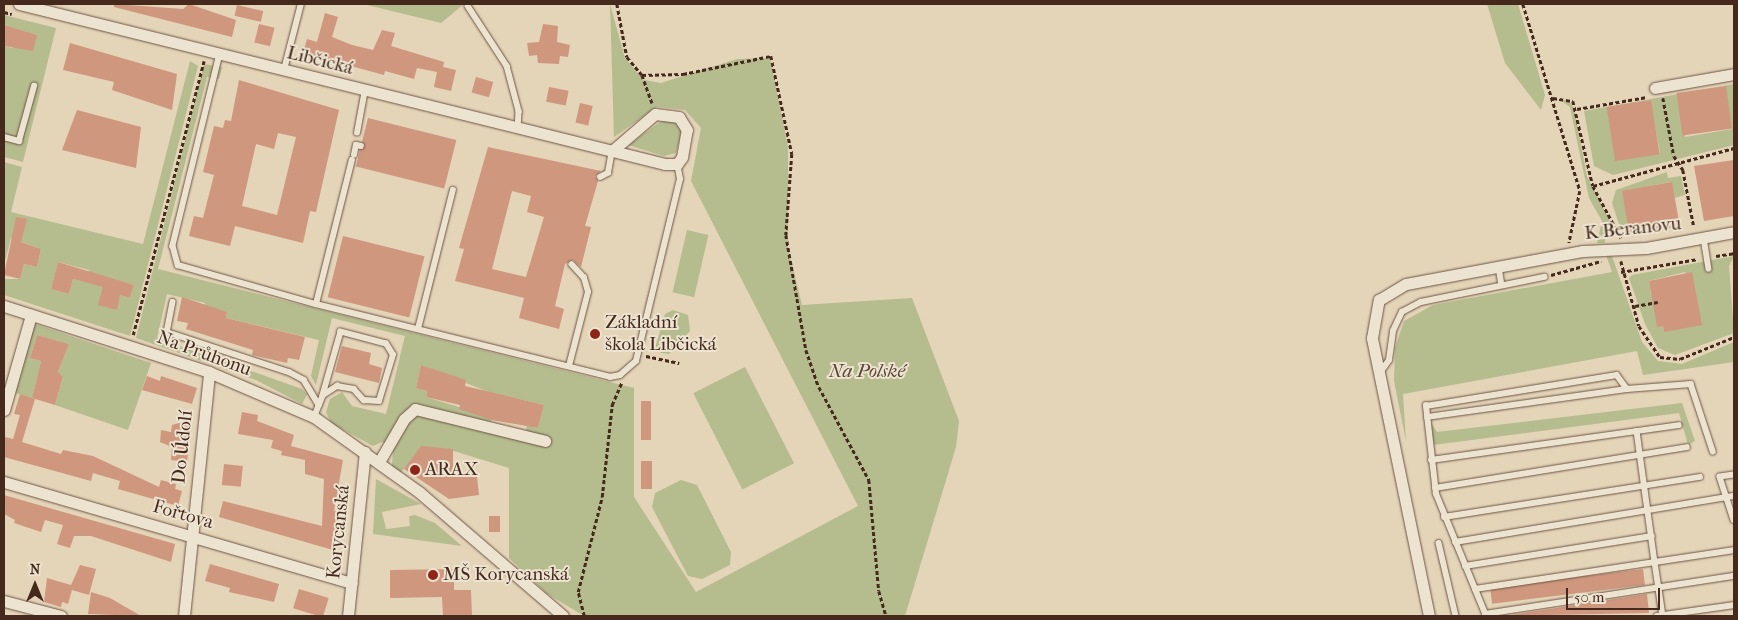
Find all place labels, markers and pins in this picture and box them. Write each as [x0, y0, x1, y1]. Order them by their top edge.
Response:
place label: Základní škola Libčická [605, 312, 717, 356]
marker: Základní škola Libčická [589, 328, 601, 340]
place label: ARAX [425, 459, 478, 481]
marker: ARAX [409, 464, 421, 476]
place label: MŠ Korycanská [443, 564, 569, 586]
marker: MŠ Korycanská [427, 569, 439, 581]

